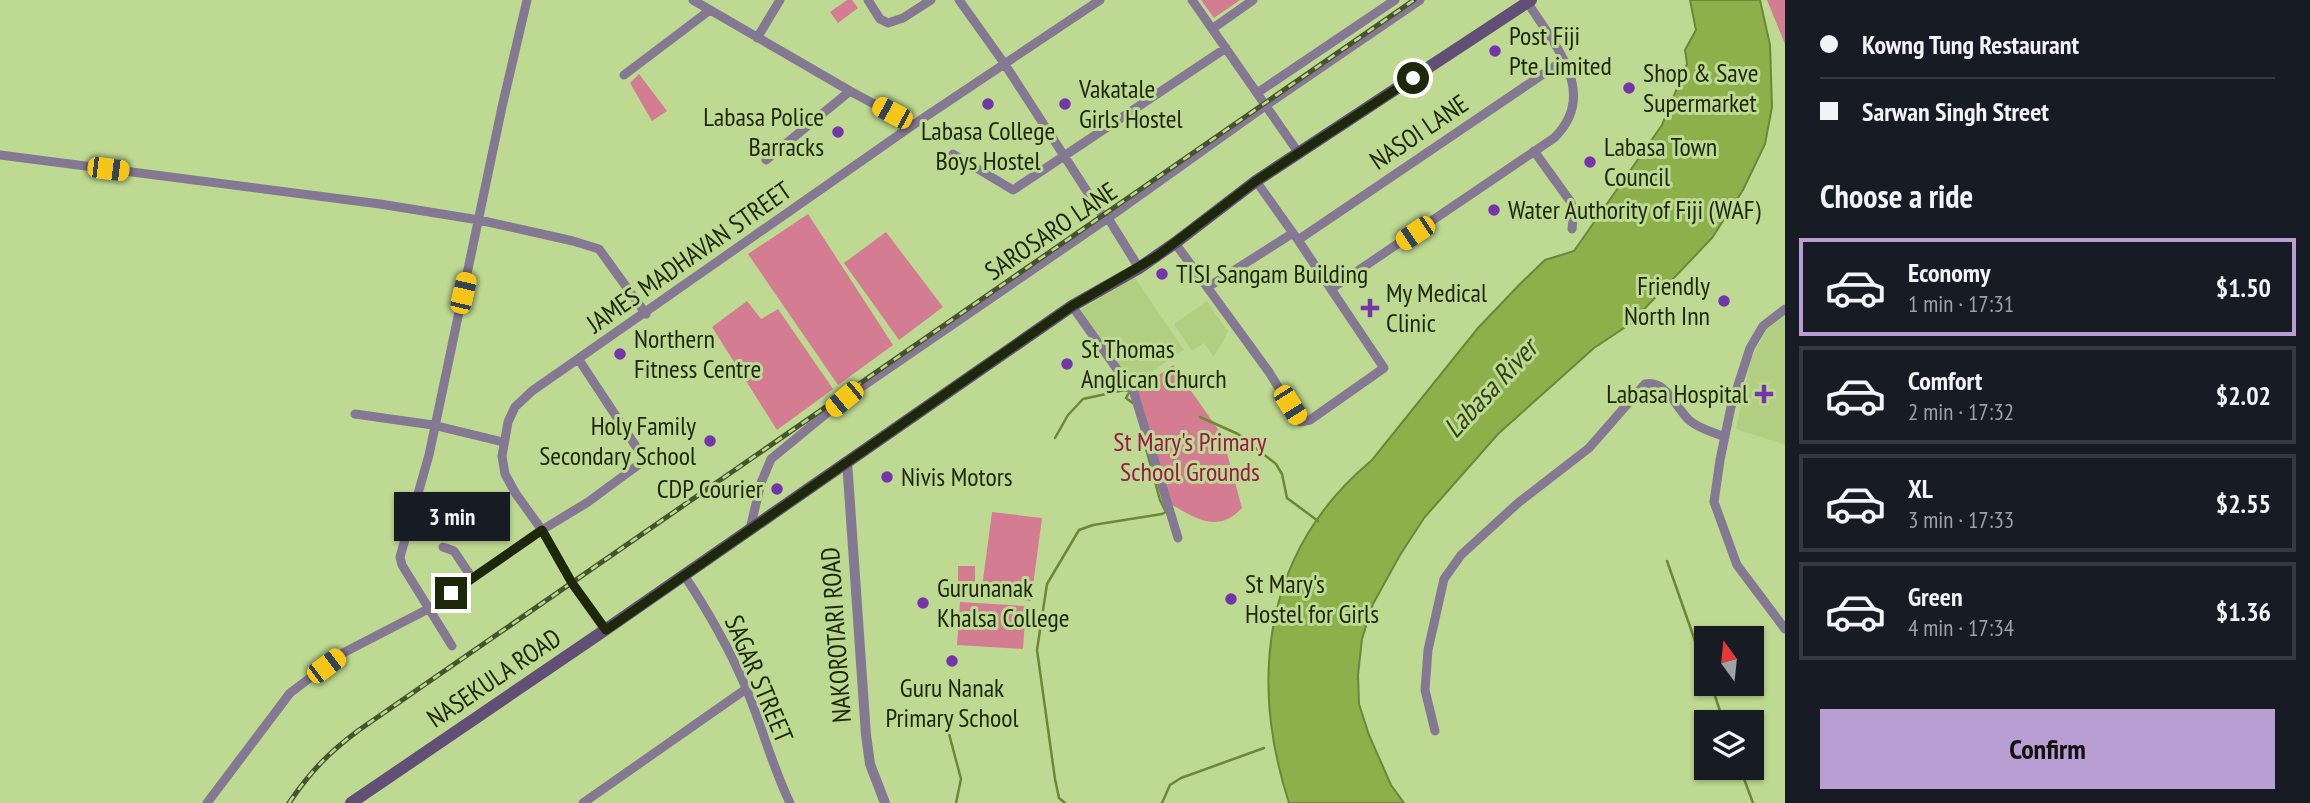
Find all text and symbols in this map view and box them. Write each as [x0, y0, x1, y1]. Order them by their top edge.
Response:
place label: Post Fiji Pte Limited [1509, 19, 1612, 82]
text: Kowng Tung Restaurant [1862, 28, 2079, 61]
marker: Post Fiji Pte Limited [1487, 43, 1503, 59]
place label: Shop & Save Supermarket [1643, 56, 1759, 119]
route start [1397, 62, 1429, 94]
place label: Vakatale Girls Hostel [1078, 72, 1183, 135]
marker: Shop & Save Supermarket [1621, 80, 1637, 96]
street label: NASOI LANE [1363, 87, 1474, 176]
car [869, 94, 916, 132]
text: Sarwan Singh Street [1862, 95, 2049, 128]
marker: Labasa College Boys Hostel [980, 96, 996, 112]
marker: Vakatale Girls Hostel [1057, 96, 1073, 112]
place label: Labasa Police Barracks [703, 100, 824, 163]
place label: Labasa College Boys Hostel [921, 114, 1055, 177]
marker: Labasa Police Barracks [830, 124, 846, 140]
place label: Labasa Town Council [1604, 130, 1717, 193]
marker: Labasa Town Council [1582, 154, 1598, 170]
car [86, 156, 131, 182]
street label: JAMES MADHAVAN STREET [579, 173, 798, 340]
street label: SAROSARO LANE [978, 174, 1123, 287]
text: Choose a ride [1820, 175, 1973, 217]
place label: Water Authority of Fiji (WAF) [1508, 193, 1761, 226]
marker: Water Authority of Fiji (WAF) [1486, 202, 1502, 218]
car [1392, 213, 1439, 253]
icon: car [1824, 256, 1887, 319]
text: Economy [1908, 256, 1990, 289]
place label: TISI Sangam Building [1176, 257, 1368, 290]
marker: TISI Sangam Building [1154, 266, 1170, 282]
place label: Friendly North Inn [1624, 269, 1710, 332]
car [449, 270, 478, 316]
text: $1.50 [2216, 271, 2271, 304]
place label: My Medical Clinic [1386, 276, 1487, 339]
text: 1 min · 17:31 [1908, 289, 2014, 318]
marker: Friendly North Inn [1716, 293, 1732, 309]
marker: My Medical Clinic [1360, 298, 1380, 318]
place label: Northern Fitness Centre [634, 322, 761, 385]
water label: Labasa River [1435, 327, 1548, 445]
place label: St Thomas Anglican Church [1081, 332, 1227, 395]
marker: Northern Fitness Centre [612, 346, 628, 362]
marker: St Thomas Anglican Church [1059, 356, 1075, 372]
icon: car [1824, 364, 1887, 427]
text: Comfort [1908, 364, 1982, 397]
car [822, 377, 867, 421]
place label: Labasa Hospital [1606, 377, 1748, 410]
text: $2.02 [2216, 379, 2271, 412]
car [1270, 382, 1311, 428]
marker: Labasa Hospital [1754, 384, 1774, 404]
text: 2 min · 17:32 [1908, 397, 2014, 426]
place label: Holy Family Secondary School [539, 409, 696, 472]
park label: St Mary's Primary School Grounds [1113, 425, 1267, 488]
marker: Holy Family Secondary School [702, 433, 718, 449]
place label: Nivis Motors [901, 460, 1013, 493]
marker: Nivis Motors [879, 469, 895, 485]
place label: CDP Courier [657, 472, 763, 505]
icon: car [1824, 472, 1887, 535]
text: XL [1908, 472, 1933, 505]
marker: CDP Courier [769, 481, 785, 497]
text: $2.55 [2216, 487, 2271, 520]
callout: 3 min [393, 491, 509, 540]
text: 3 min [429, 502, 475, 531]
text: 3 min · 17:33 [1908, 505, 2014, 534]
street label: NAKOROTARI ROAD [813, 546, 858, 724]
place label: St Mary's Hostel for Girls [1245, 567, 1379, 630]
place label: Gurunanak Khalsa College [937, 571, 1069, 634]
route end [435, 577, 467, 609]
icon: car [1824, 580, 1887, 643]
text: Green [1908, 580, 1963, 613]
marker: St Mary's Hostel for Girls [1223, 591, 1239, 607]
marker: Gurunanak Khalsa College [915, 595, 931, 611]
text: $1.36 [2216, 595, 2271, 628]
street label: SAGAR STREET [718, 610, 801, 748]
text: 4 min · 17:34 [1908, 613, 2014, 642]
street label: NASEKULA ROAD [421, 621, 567, 734]
north arrow [1694, 626, 1764, 696]
map controls [1694, 626, 1764, 780]
car [303, 645, 350, 687]
marker: Guru Nanak Primary School [944, 653, 960, 669]
place label: Guru Nanak Primary School [885, 671, 1019, 734]
button: Confirm [1820, 709, 2275, 789]
button: layers [1694, 710, 1764, 780]

